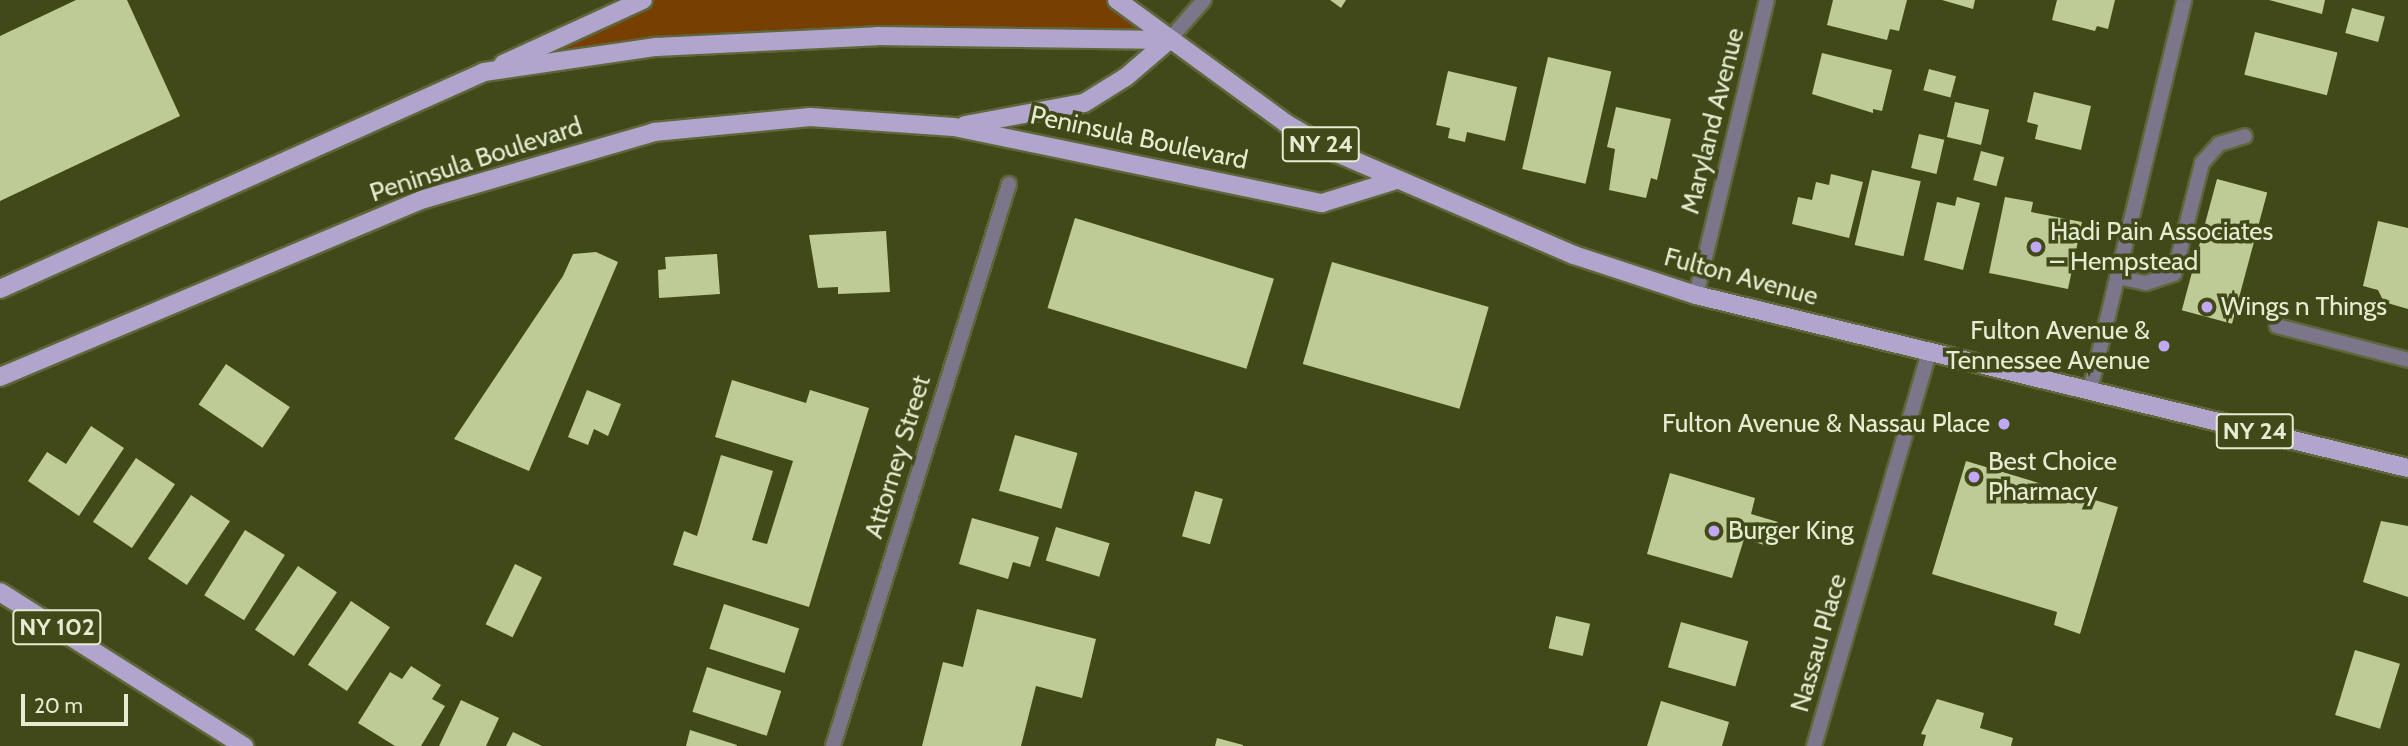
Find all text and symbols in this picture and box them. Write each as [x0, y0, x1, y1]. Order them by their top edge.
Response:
street label: Maryland Avenue [1675, 25, 1751, 217]
street label: Peninsula Boulevard [1027, 100, 1251, 176]
street label: Peninsula Boulevard [366, 111, 586, 209]
road number: NY 24 [1281, 124, 1361, 164]
place label: Hadi Pain Associates – Hempstead [2050, 216, 2273, 278]
marker: Hadi Pain Associates – Hempstead [2028, 239, 2044, 255]
street label: Fulton Avenue [1661, 241, 1821, 313]
place label: Wings n Things [2221, 291, 2387, 323]
marker: Wings n Things [2199, 299, 2215, 315]
place label: Fulton Avenue & Tennessee Avenue [1946, 315, 2150, 376]
marker: Fulton Avenue & Tennessee Avenue [2156, 338, 2172, 354]
street label: Attorney Street [858, 372, 938, 542]
place label: Fulton Avenue & Nassau Place [1662, 408, 1990, 440]
road number: NY 24 [2215, 410, 2295, 452]
marker: Fulton Avenue & Nassau Place [1996, 416, 2012, 432]
place label: Best Choice Pharmacy [1988, 446, 2117, 508]
marker: Best Choice Pharmacy [1966, 469, 1982, 485]
place label: Burger King [1728, 515, 1854, 547]
marker: Burger King [1706, 523, 1722, 539]
street label: Nassau Place [1784, 570, 1854, 716]
road number: NY 102 [11, 606, 102, 648]
scale bar [24, 680, 131, 724]
text: 20 m [34, 693, 83, 718]

